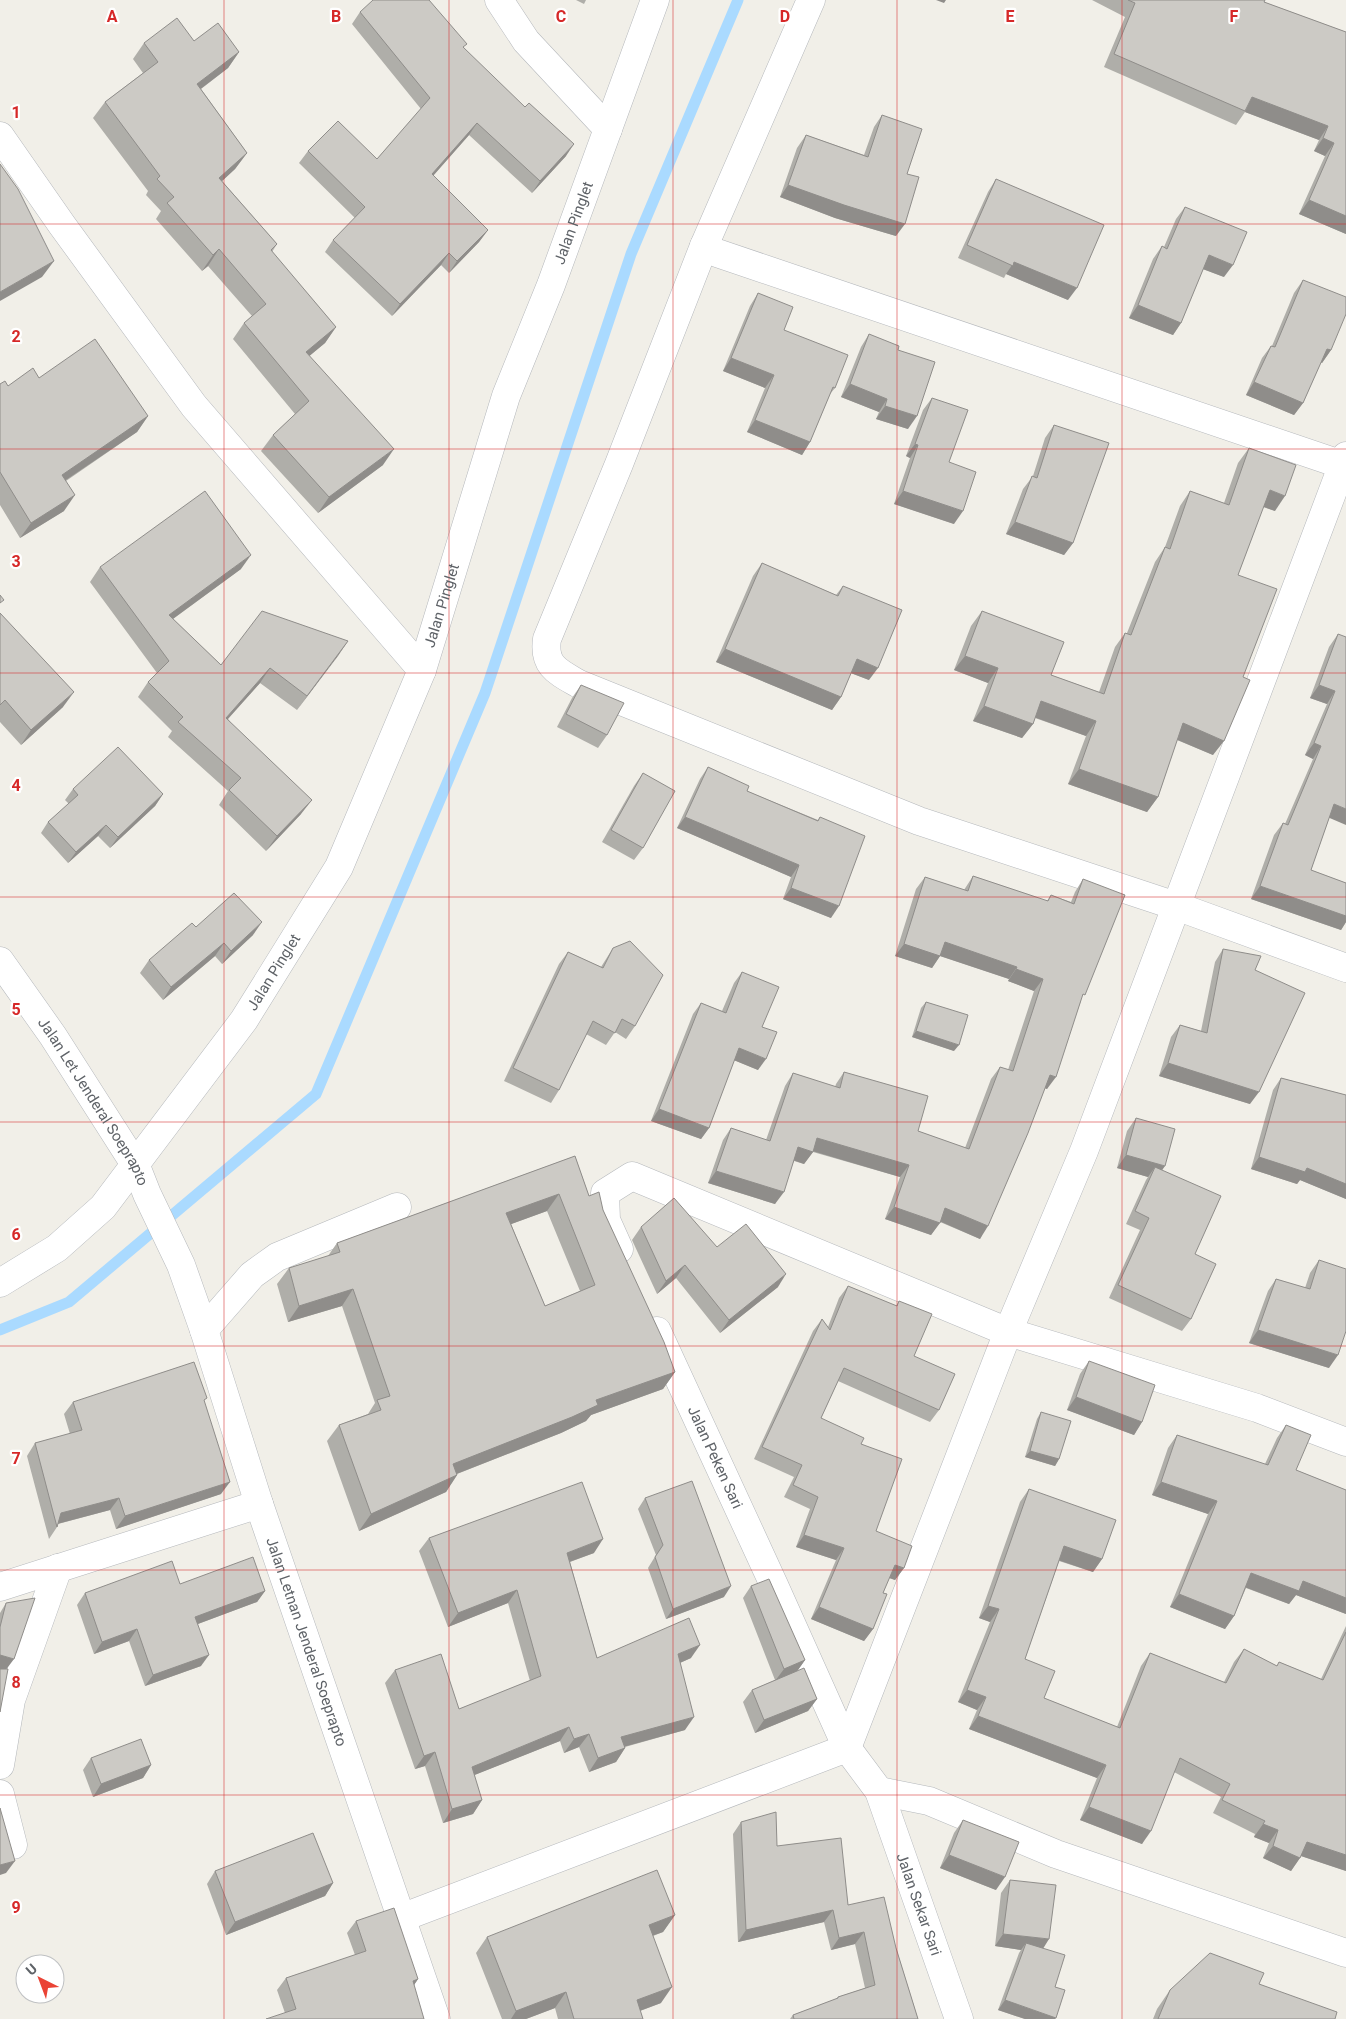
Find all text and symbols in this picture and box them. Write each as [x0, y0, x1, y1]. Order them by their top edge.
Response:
text: A [107, 7, 118, 26]
text: B [331, 7, 341, 26]
text: C [556, 7, 566, 26]
text: D [780, 7, 790, 26]
text: E [1006, 7, 1015, 26]
text: F [1230, 7, 1239, 26]
text: 1 [11, 103, 21, 122]
street label: Jalan Pinglet [550, 179, 597, 267]
text: 2 [11, 327, 21, 346]
text: 3 [11, 552, 21, 571]
street label: Jalan Pinglet [420, 561, 463, 650]
text: 4 [11, 776, 21, 795]
street label: Jalan Pinglet [243, 931, 304, 1014]
text: 5 [11, 1000, 21, 1019]
street label: Jalan Let Jenderal Soeprapto [34, 1014, 152, 1188]
text: 6 [11, 1225, 21, 1244]
street label: Jalan Peken Sari [684, 1403, 747, 1511]
text: 7 [11, 1449, 21, 1468]
street label: Jalan Letnan Jenderal Soeprapto [262, 1535, 351, 1749]
text: 8 [11, 1673, 21, 1692]
street label: Jalan Sekar Sari [892, 1851, 945, 1958]
text: 9 [11, 1898, 21, 1917]
north arrow [15, 1954, 65, 2004]
text: U [23, 1960, 40, 1978]

